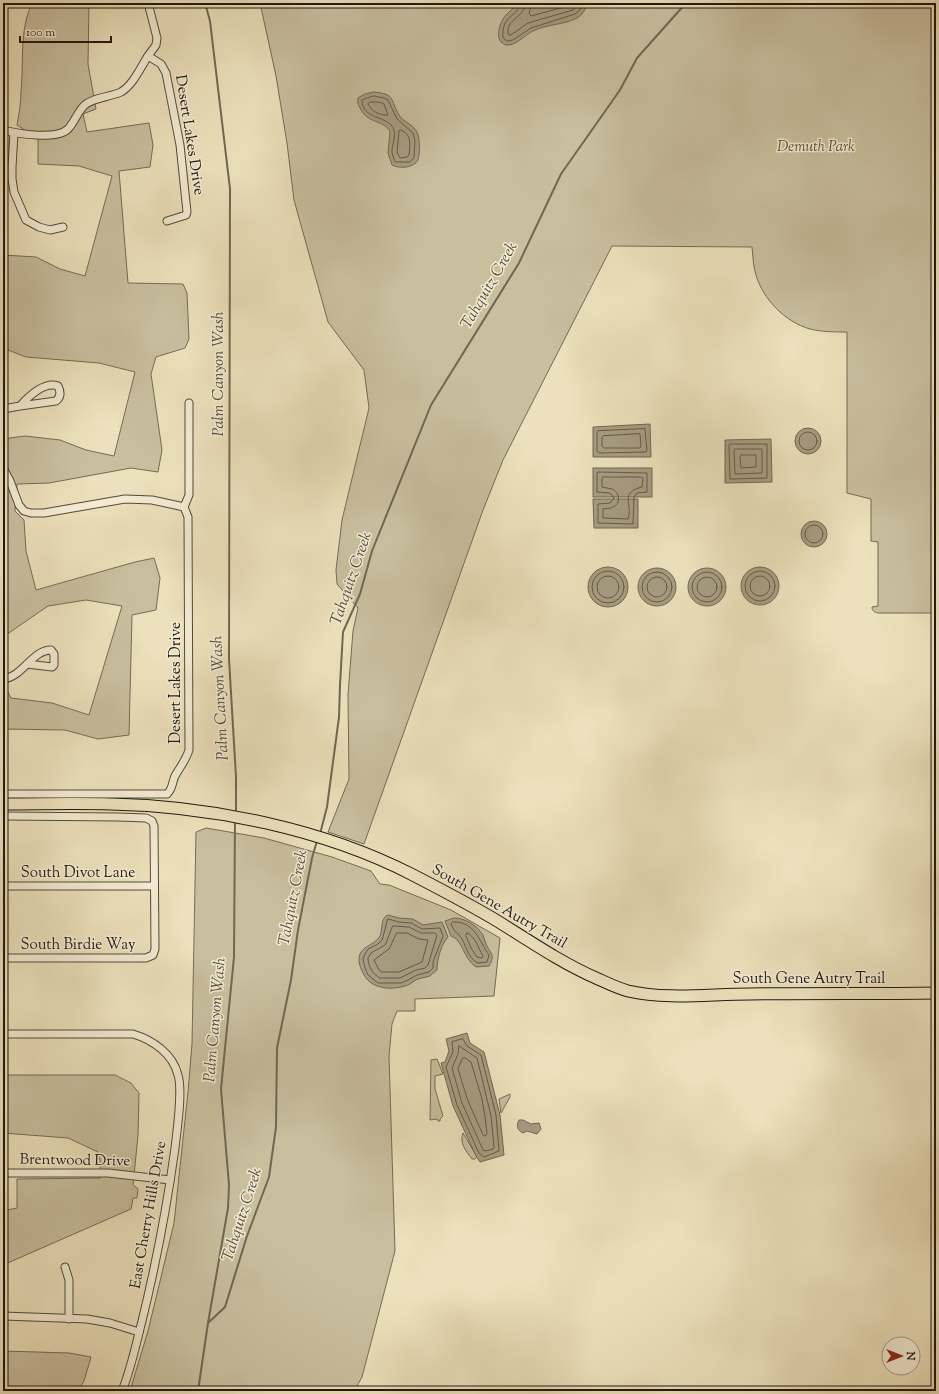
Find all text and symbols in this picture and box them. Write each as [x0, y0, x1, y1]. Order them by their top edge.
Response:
scale bar [20, 18, 111, 44]
text: 100 m [26, 24, 55, 42]
street label: Desert Lakes Drive [169, 73, 209, 197]
park label: Demuth Park [777, 137, 855, 158]
water label: Tahquitz Creek [456, 238, 524, 334]
water label: Palm Canyon Wash [208, 311, 231, 436]
water label: Tahquitz Creek [325, 529, 379, 629]
street label: Desert Lakes Drive [166, 622, 187, 744]
water label: Palm Canyon Wash [206, 635, 236, 761]
water label: Tahquitz Creek [273, 848, 315, 948]
street label: South Gene Autry Trail [427, 860, 571, 954]
street label: South Divot Lane [21, 863, 135, 884]
street label: South Birdie Way [21, 935, 136, 956]
water label: Palm Canyon Wash [199, 957, 233, 1083]
street label: South Gene Autry Trail [732, 969, 886, 990]
street label: East Cherry Hills Drive [126, 1140, 172, 1290]
street label: Brentwood Drive [19, 1150, 131, 1172]
water label: Tahquitz Creek [217, 1165, 269, 1265]
north arrow [881, 1336, 921, 1376]
text: N [902, 1351, 918, 1361]

